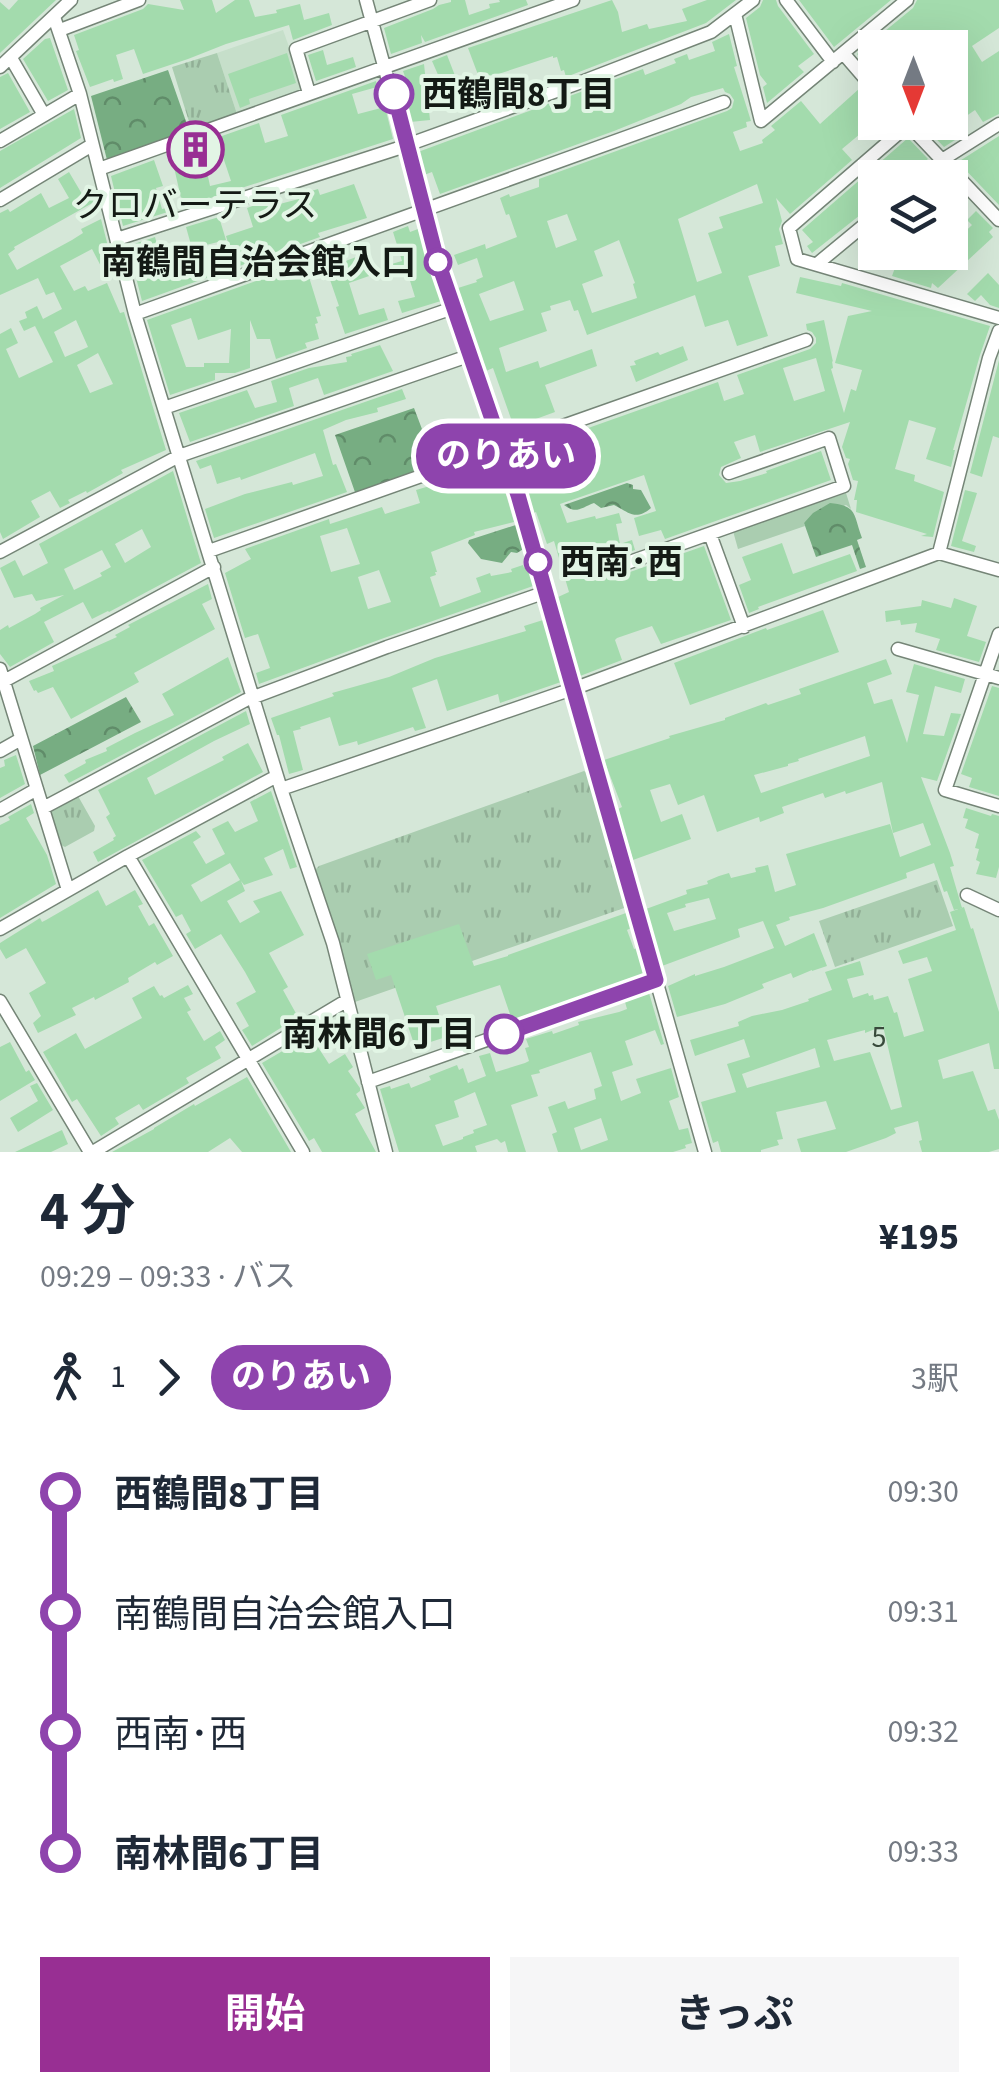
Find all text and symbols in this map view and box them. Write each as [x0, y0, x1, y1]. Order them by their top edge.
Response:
north arrow [858, 30, 968, 140]
map controls [858, 30, 968, 270]
place label: 西鶴間8丁目 [422, 70, 615, 120]
marker: 西鶴間8丁目 [375, 75, 413, 113]
building icon: クロバーテラス [165, 119, 225, 179]
button: layers [858, 160, 968, 270]
place label: クロバーテラス [73, 181, 317, 231]
place label: 南鶴間自治会館入口 [101, 238, 416, 288]
marker: 南鶴間自治会館入口 [425, 249, 451, 275]
line badge: のりあい [436, 424, 576, 488]
text: のりあい [436, 431, 576, 481]
place label: 西南･西 [560, 538, 683, 588]
marker: 西南･西 [525, 549, 551, 575]
place label: 南林間6丁目 [283, 1010, 476, 1060]
marker: 南林間6丁目 [485, 1015, 523, 1053]
house number: 5 [872, 1016, 886, 1059]
text: 4 分 [40, 1173, 135, 1251]
text: ¥195 [879, 1210, 959, 1264]
text: 09:29 – 09:33 · バス [40, 1254, 296, 1300]
icon: walk [40, 1350, 95, 1405]
icon: forward [141, 1350, 196, 1405]
text: のりあい [231, 1352, 371, 1402]
text: 1 [110, 1354, 126, 1400]
text: 3駅 [911, 1356, 959, 1402]
text: 西鶴間8丁目 [114, 1468, 324, 1522]
text: 09:30 [887, 1469, 959, 1515]
text: 南鶴間自治会館入口 [114, 1588, 456, 1642]
text: 09:31 [887, 1589, 959, 1635]
text: 西南･西 [114, 1708, 247, 1762]
text: 09:32 [887, 1709, 959, 1755]
text: 南林間6丁目 [114, 1828, 324, 1882]
text: 09:33 [887, 1829, 959, 1875]
button: 開始 [40, 1957, 490, 2072]
button: きっぷ [510, 1957, 959, 2072]

